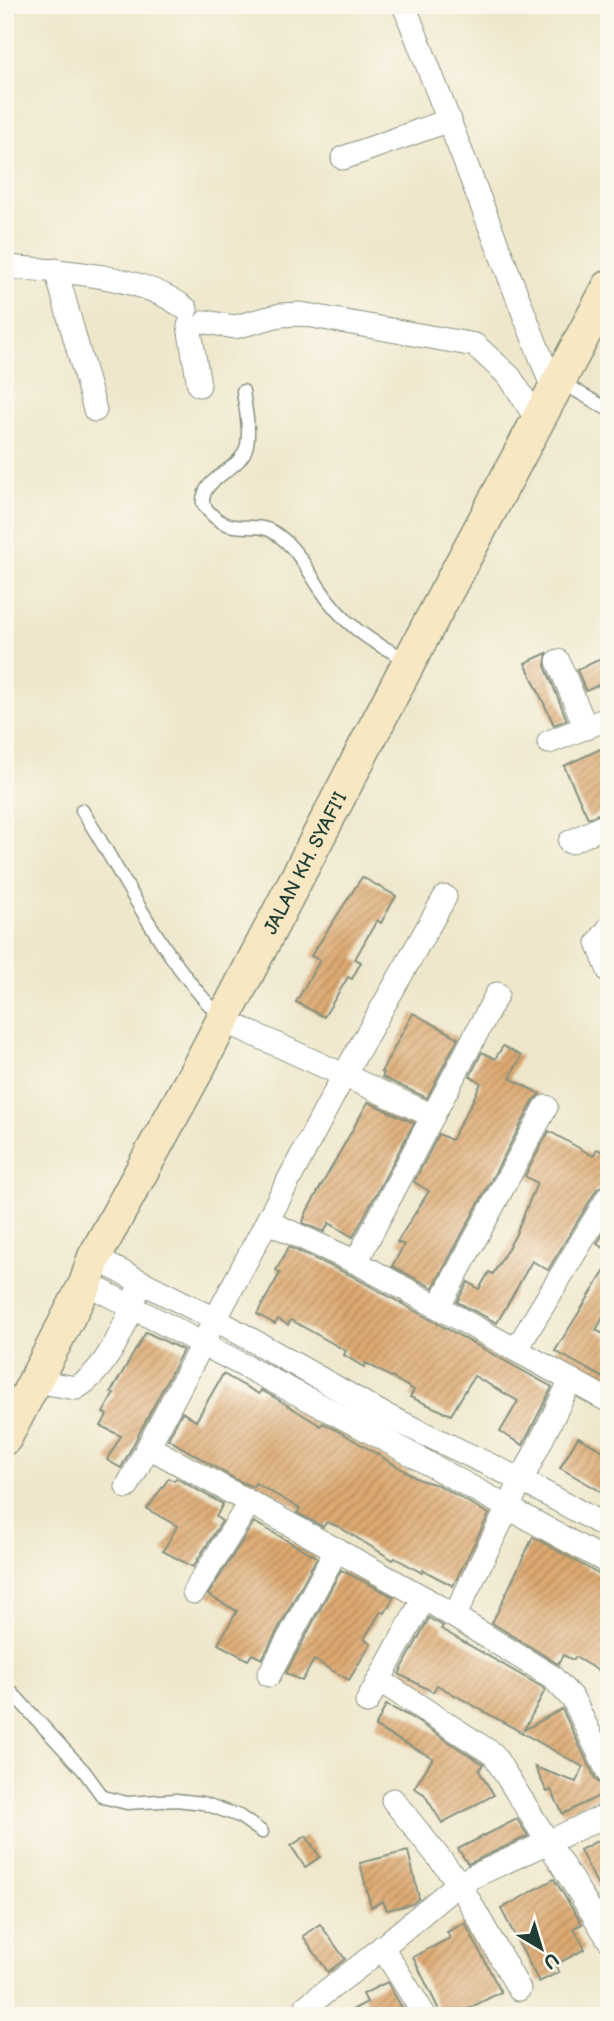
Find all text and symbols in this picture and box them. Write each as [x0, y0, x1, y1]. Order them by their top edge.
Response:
street label: JALAN KH. SYAFI'I [260, 788, 352, 939]
north arrow [505, 1912, 576, 1982]
text: U [538, 1947, 563, 1973]

